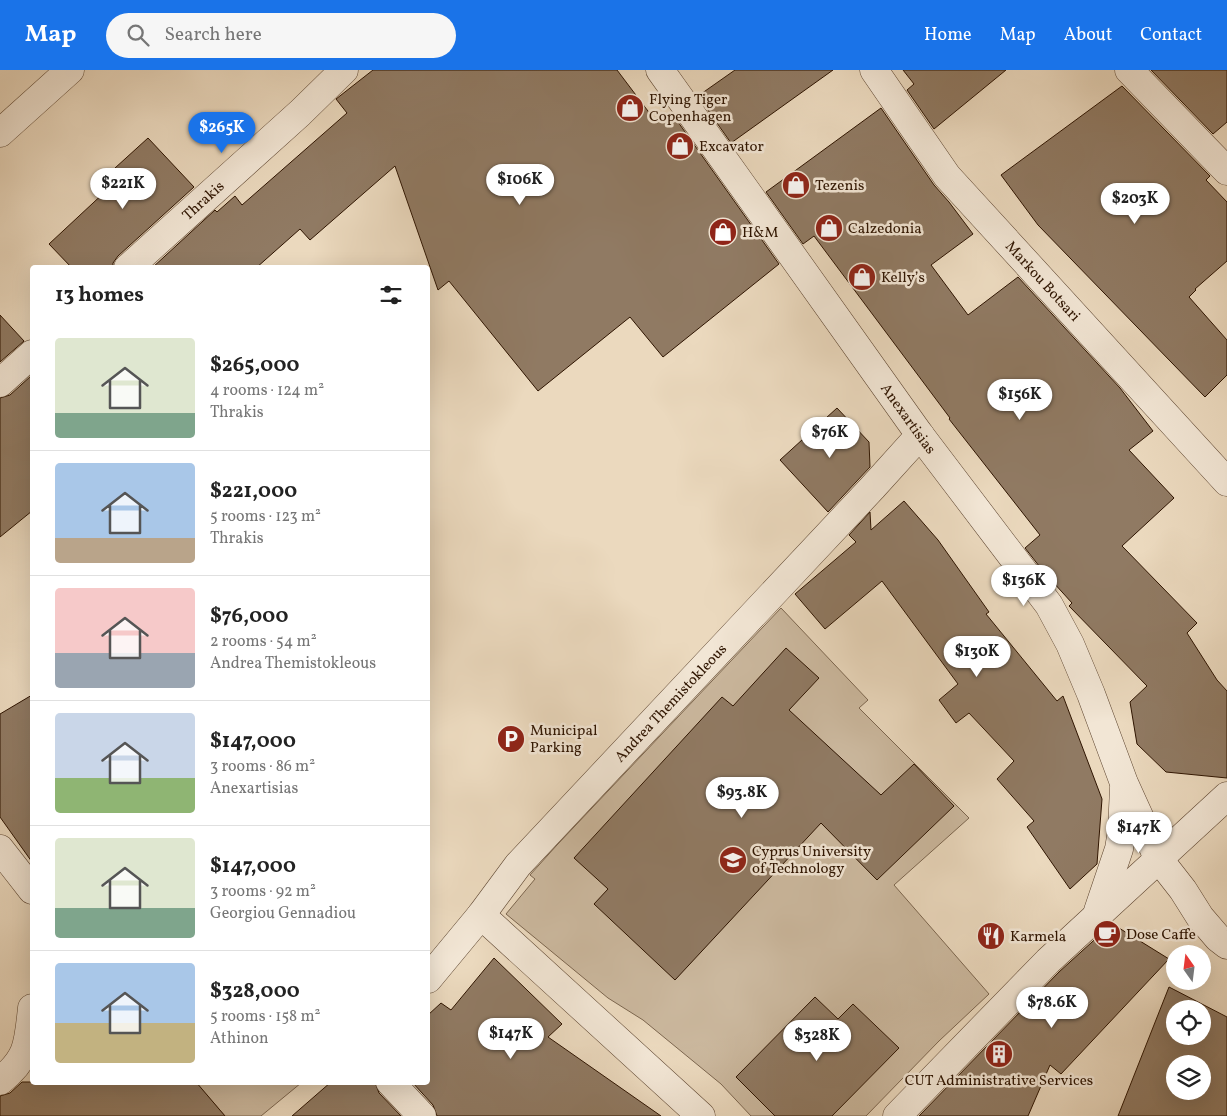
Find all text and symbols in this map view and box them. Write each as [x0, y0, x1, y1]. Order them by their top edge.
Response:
search box [106, 13, 456, 58]
text: Map [25, 18, 76, 52]
icon: search [124, 21, 152, 49]
text: Search here [164, 22, 262, 48]
text: Home [924, 23, 972, 48]
text: Map [1000, 23, 1036, 48]
text: About [1064, 23, 1112, 48]
text: Contact [1140, 23, 1202, 48]
place label: Flying Tiger Copenhagen [649, 90, 732, 128]
shop icon: Flying Tiger Copenhagen [615, 93, 645, 123]
pin: $265K [187, 112, 257, 154]
text: $265K [199, 117, 245, 139]
shop icon: Excavator [665, 131, 695, 161]
place label: Excavator [699, 137, 764, 158]
pin: $106K [485, 164, 555, 206]
pin: $221K [88, 168, 158, 210]
text: $106K [497, 169, 543, 191]
shop icon: Tezenis [781, 170, 811, 200]
text: $221K [101, 173, 145, 195]
place label: Tezenis [815, 176, 864, 197]
street label: Thrakis [178, 177, 230, 226]
pin: $203K [1100, 182, 1170, 225]
text: $203K [1112, 188, 1158, 210]
shop icon: Calzedonia [814, 213, 844, 243]
shop icon: H&M [708, 217, 738, 247]
place label: Calzedonia [848, 219, 922, 240]
place label: H&M [742, 223, 778, 244]
street label: Markou Botsari [1000, 237, 1084, 327]
shop icon: Kelly’s [847, 262, 877, 292]
place label: Kelly’s [881, 268, 925, 289]
text: 13 homes [55, 281, 144, 310]
icon: filters [377, 281, 405, 309]
text: $265,000 [210, 351, 300, 380]
icon: home [95, 358, 155, 418]
pin: $156K [985, 378, 1055, 421]
text: 4 rooms · 124 m² [210, 380, 324, 402]
street label: Anexartisias [874, 380, 940, 459]
text: $156K [998, 384, 1042, 406]
text: Thrakis [210, 402, 264, 424]
pin: $76K [800, 416, 860, 459]
text: $76K [812, 422, 848, 444]
text: $221,000 [210, 477, 297, 506]
icon: home [95, 483, 155, 543]
text: 5 rooms · 123 m² [210, 506, 321, 528]
text: Thrakis [210, 528, 264, 550]
pin: $136K [989, 564, 1059, 607]
text: $136K [1002, 570, 1046, 592]
text: $76,000 [210, 602, 288, 631]
icon: home [95, 608, 155, 668]
text: 2 rooms · 54 m² [210, 631, 317, 653]
pin: $130K [942, 636, 1012, 678]
street label: Andrea Themistokleous [611, 640, 733, 768]
text: $130K [955, 641, 999, 663]
text: Andrea Themistokleous [210, 653, 376, 675]
place label: Municipal Parking [530, 721, 597, 759]
parking icon: Municipal Parking [496, 724, 526, 754]
text: $147,000 [210, 727, 296, 756]
icon: home [95, 733, 155, 793]
text: 3 rooms · 86 m² [210, 756, 315, 778]
pin: $93.8K [701, 776, 783, 819]
text: Anexartisias [210, 778, 298, 800]
text: $93.8K [717, 782, 767, 804]
pin: $147K [1104, 812, 1174, 854]
text: $147K [1117, 817, 1161, 839]
place label: Cyprus University of Technology [752, 842, 871, 880]
school or university icon: Cyprus University of Technology [718, 845, 748, 875]
text: $147,000 [210, 852, 296, 881]
icon: home [95, 858, 155, 918]
text: 3 rooms · 92 m² [210, 881, 316, 903]
text: Georgiou Gennadiou [210, 903, 356, 925]
cafe icon: Dose Caffe [1092, 919, 1122, 949]
restaurant icon: Karmela [976, 921, 1006, 951]
place label: Dose Caffe [1126, 925, 1196, 946]
place label: Karmela [1010, 927, 1066, 948]
north arrow [1166, 945, 1211, 990]
map controls [1166, 945, 1211, 1100]
text: $328,000 [210, 977, 300, 1006]
icon: home [95, 983, 155, 1043]
pin: $78.6K [1011, 986, 1093, 1029]
text: $78.6K [1027, 992, 1077, 1014]
button: locate [1166, 1000, 1211, 1045]
text: 5 rooms · 158 m² [210, 1006, 320, 1028]
pin: $147K [476, 1018, 546, 1060]
pin: $328K [782, 1020, 852, 1062]
text: $147K [489, 1023, 533, 1045]
text: $328K [794, 1025, 840, 1047]
text: Athinon [210, 1028, 269, 1050]
building icon: CUT Administrative Services [984, 1039, 1014, 1069]
button: layers [1166, 1055, 1211, 1100]
place label: CUT Administrative Services [905, 1071, 1093, 1092]

